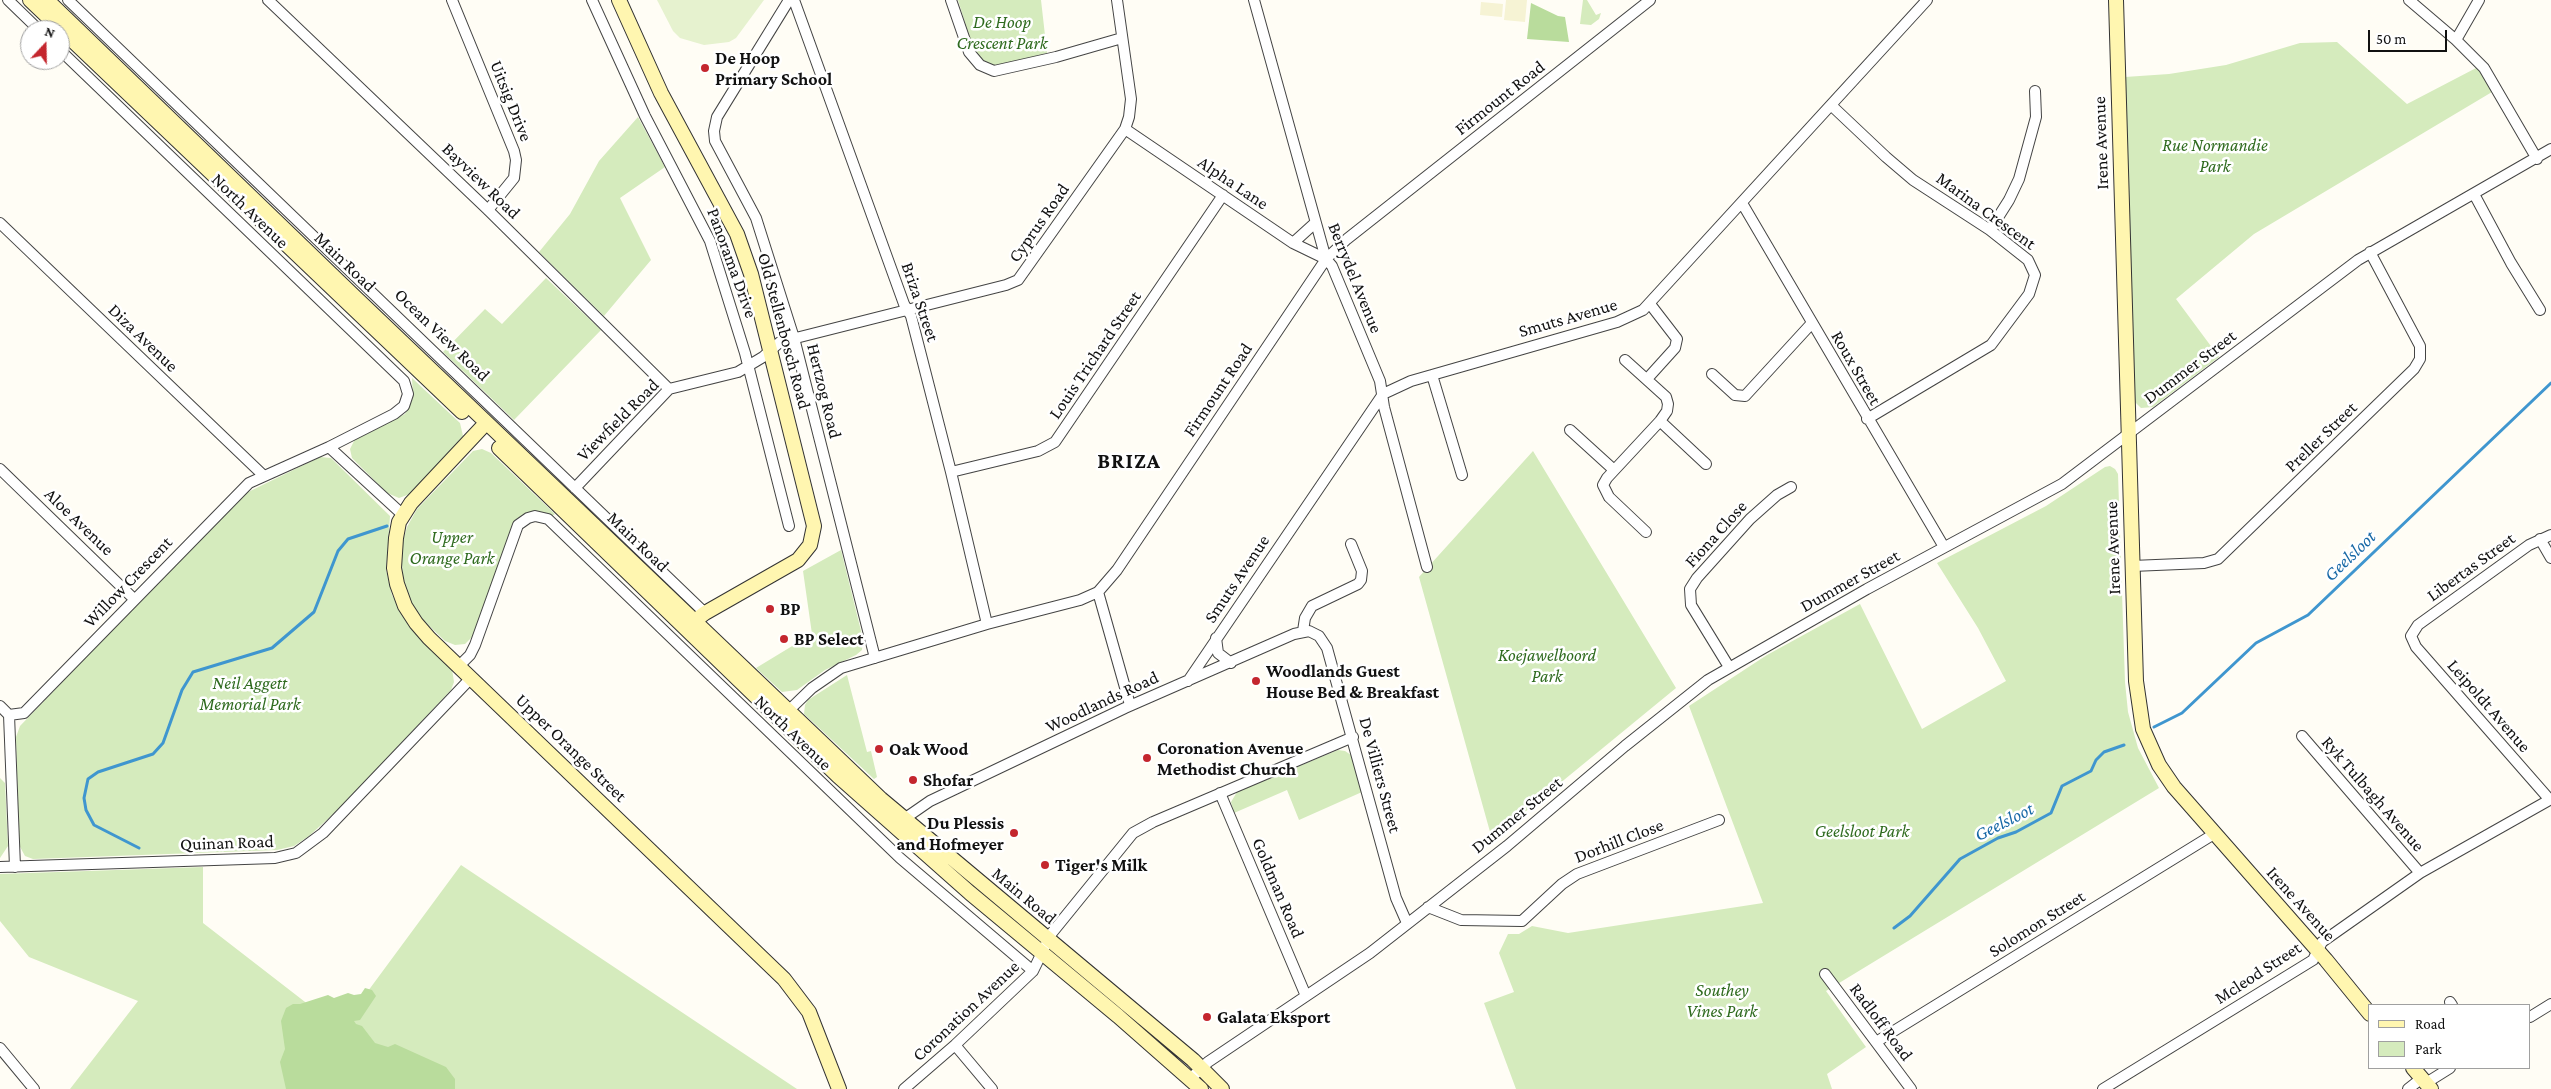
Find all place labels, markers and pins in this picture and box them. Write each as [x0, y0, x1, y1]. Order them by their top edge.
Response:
place label: De Hoop Primary School [715, 47, 832, 90]
marker: De Hoop Primary School [699, 62, 711, 74]
place label: BP [780, 598, 801, 620]
marker: BP [764, 603, 776, 615]
place label: BP Select [794, 628, 864, 650]
marker: BP Select [778, 633, 790, 645]
place label: Woodlands Guest House Bed & Breakfast [1266, 660, 1439, 702]
marker: Woodlands Guest House Bed & Breakfast [1250, 675, 1262, 687]
place label: Coronation Avenue Methodist Church [1157, 737, 1303, 780]
place label: Oak Wood [889, 738, 968, 760]
marker: Oak Wood [873, 743, 885, 755]
marker: Coronation Avenue Methodist Church [1141, 752, 1153, 764]
place label: Shofar [923, 769, 973, 791]
marker: Shofar [907, 774, 919, 786]
place label: Du Plessis and Hofmeyer [897, 812, 1004, 854]
marker: Du Plessis and Hofmeyer [1008, 827, 1020, 839]
place label: Tiger's Milk [1055, 854, 1147, 876]
marker: Tiger's Milk [1039, 859, 1051, 871]
place label: Galata Eksport [1217, 1006, 1330, 1028]
marker: Galata Eksport [1201, 1011, 1213, 1023]

